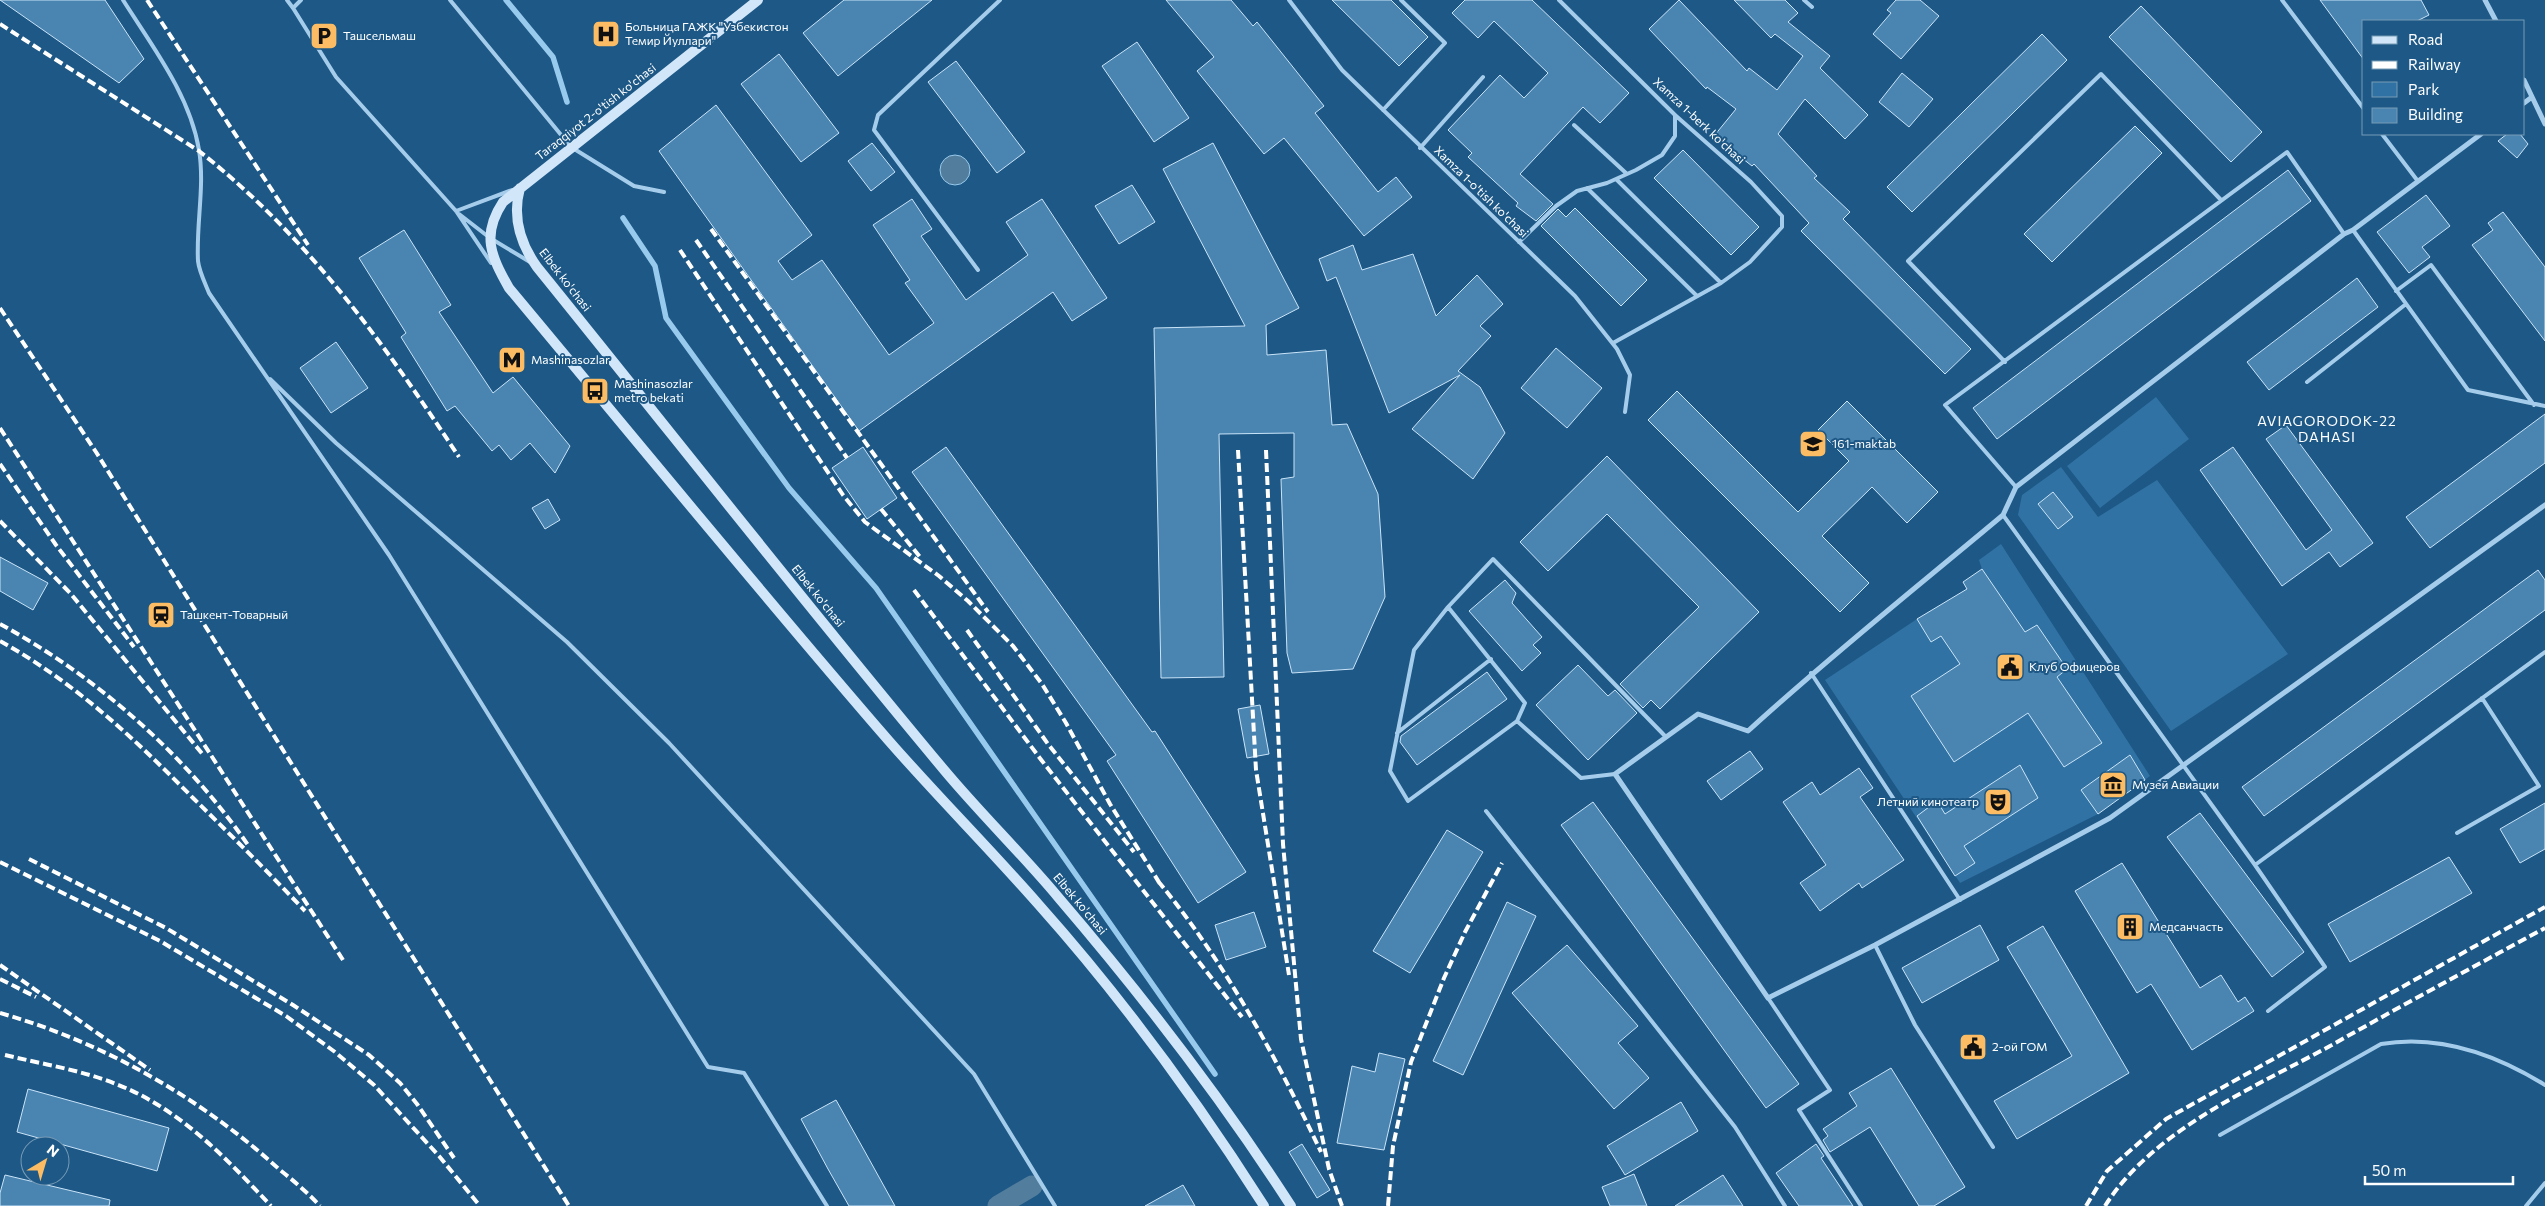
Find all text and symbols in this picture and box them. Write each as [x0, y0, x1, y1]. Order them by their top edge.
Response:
hospital icon: Больница ГАЖК "Узбекистон Темир Йуллари" [591, 19, 621, 49]
place label: Больница ГАЖК "Узбекистон Темир Йуллари" [625, 19, 789, 47]
legend [2362, 20, 2525, 135]
parking icon: Ташсельмаш [309, 21, 339, 51]
place label: Ташсельмаш [343, 28, 416, 42]
text: Road [2408, 30, 2443, 48]
text: Railway [2408, 55, 2461, 73]
street label: Taraqqiyot 2-o'tish ko'chasi [532, 60, 658, 163]
street label: Xamza 1-berk ko'chasi [1651, 74, 1748, 166]
text: Park [2408, 80, 2439, 98]
text: Building [2408, 105, 2463, 123]
street label: Xamza 1-o'tish ko'chasi [1432, 143, 1532, 240]
street label: Elbek ko'chasi [537, 245, 595, 314]
metro station icon: Mashinasozlar [497, 345, 527, 375]
place label: Mashinasozlar [531, 352, 610, 366]
bus stop icon: Mashinasozlar metro bekati [580, 376, 610, 406]
place label: Mashinasozlar metro bekati [614, 376, 693, 404]
district label: AVIAGORODOK-22 DAHASI [2257, 412, 2397, 445]
school or university icon: 161-maktab [1798, 429, 1828, 459]
place label: 161-maktab [1832, 436, 1896, 450]
street label: Elbek ko'chasi [789, 561, 848, 629]
station icon: Ташкент-Товарный [146, 600, 176, 630]
place label: Ташкент-Товарный [180, 607, 288, 621]
public building icon: Клуб Офицеров [1995, 652, 2025, 682]
place label: Клуб Офицеров [2029, 659, 2120, 673]
museum icon: Музей Авиации [2098, 770, 2128, 800]
place label: Музей Авиации [2132, 777, 2219, 791]
theatre icon: Летний кинотеатр [1983, 787, 2013, 817]
place label: Летний кинотеатр [1877, 794, 1979, 808]
street label: Elbek ko'chasi [1051, 870, 1111, 937]
building icon: Медсанчасть [2115, 912, 2145, 942]
place label: Медсанчасть [2149, 919, 2223, 933]
public building icon: 2-ой ГОМ [1958, 1032, 1988, 1062]
place label: 2-ой ГОМ [1992, 1039, 2048, 1053]
north arrow [20, 1136, 70, 1186]
text: N [44, 1140, 63, 1160]
scale bar [2365, 1154, 2512, 1186]
text: 50 m [2372, 1161, 2406, 1179]

